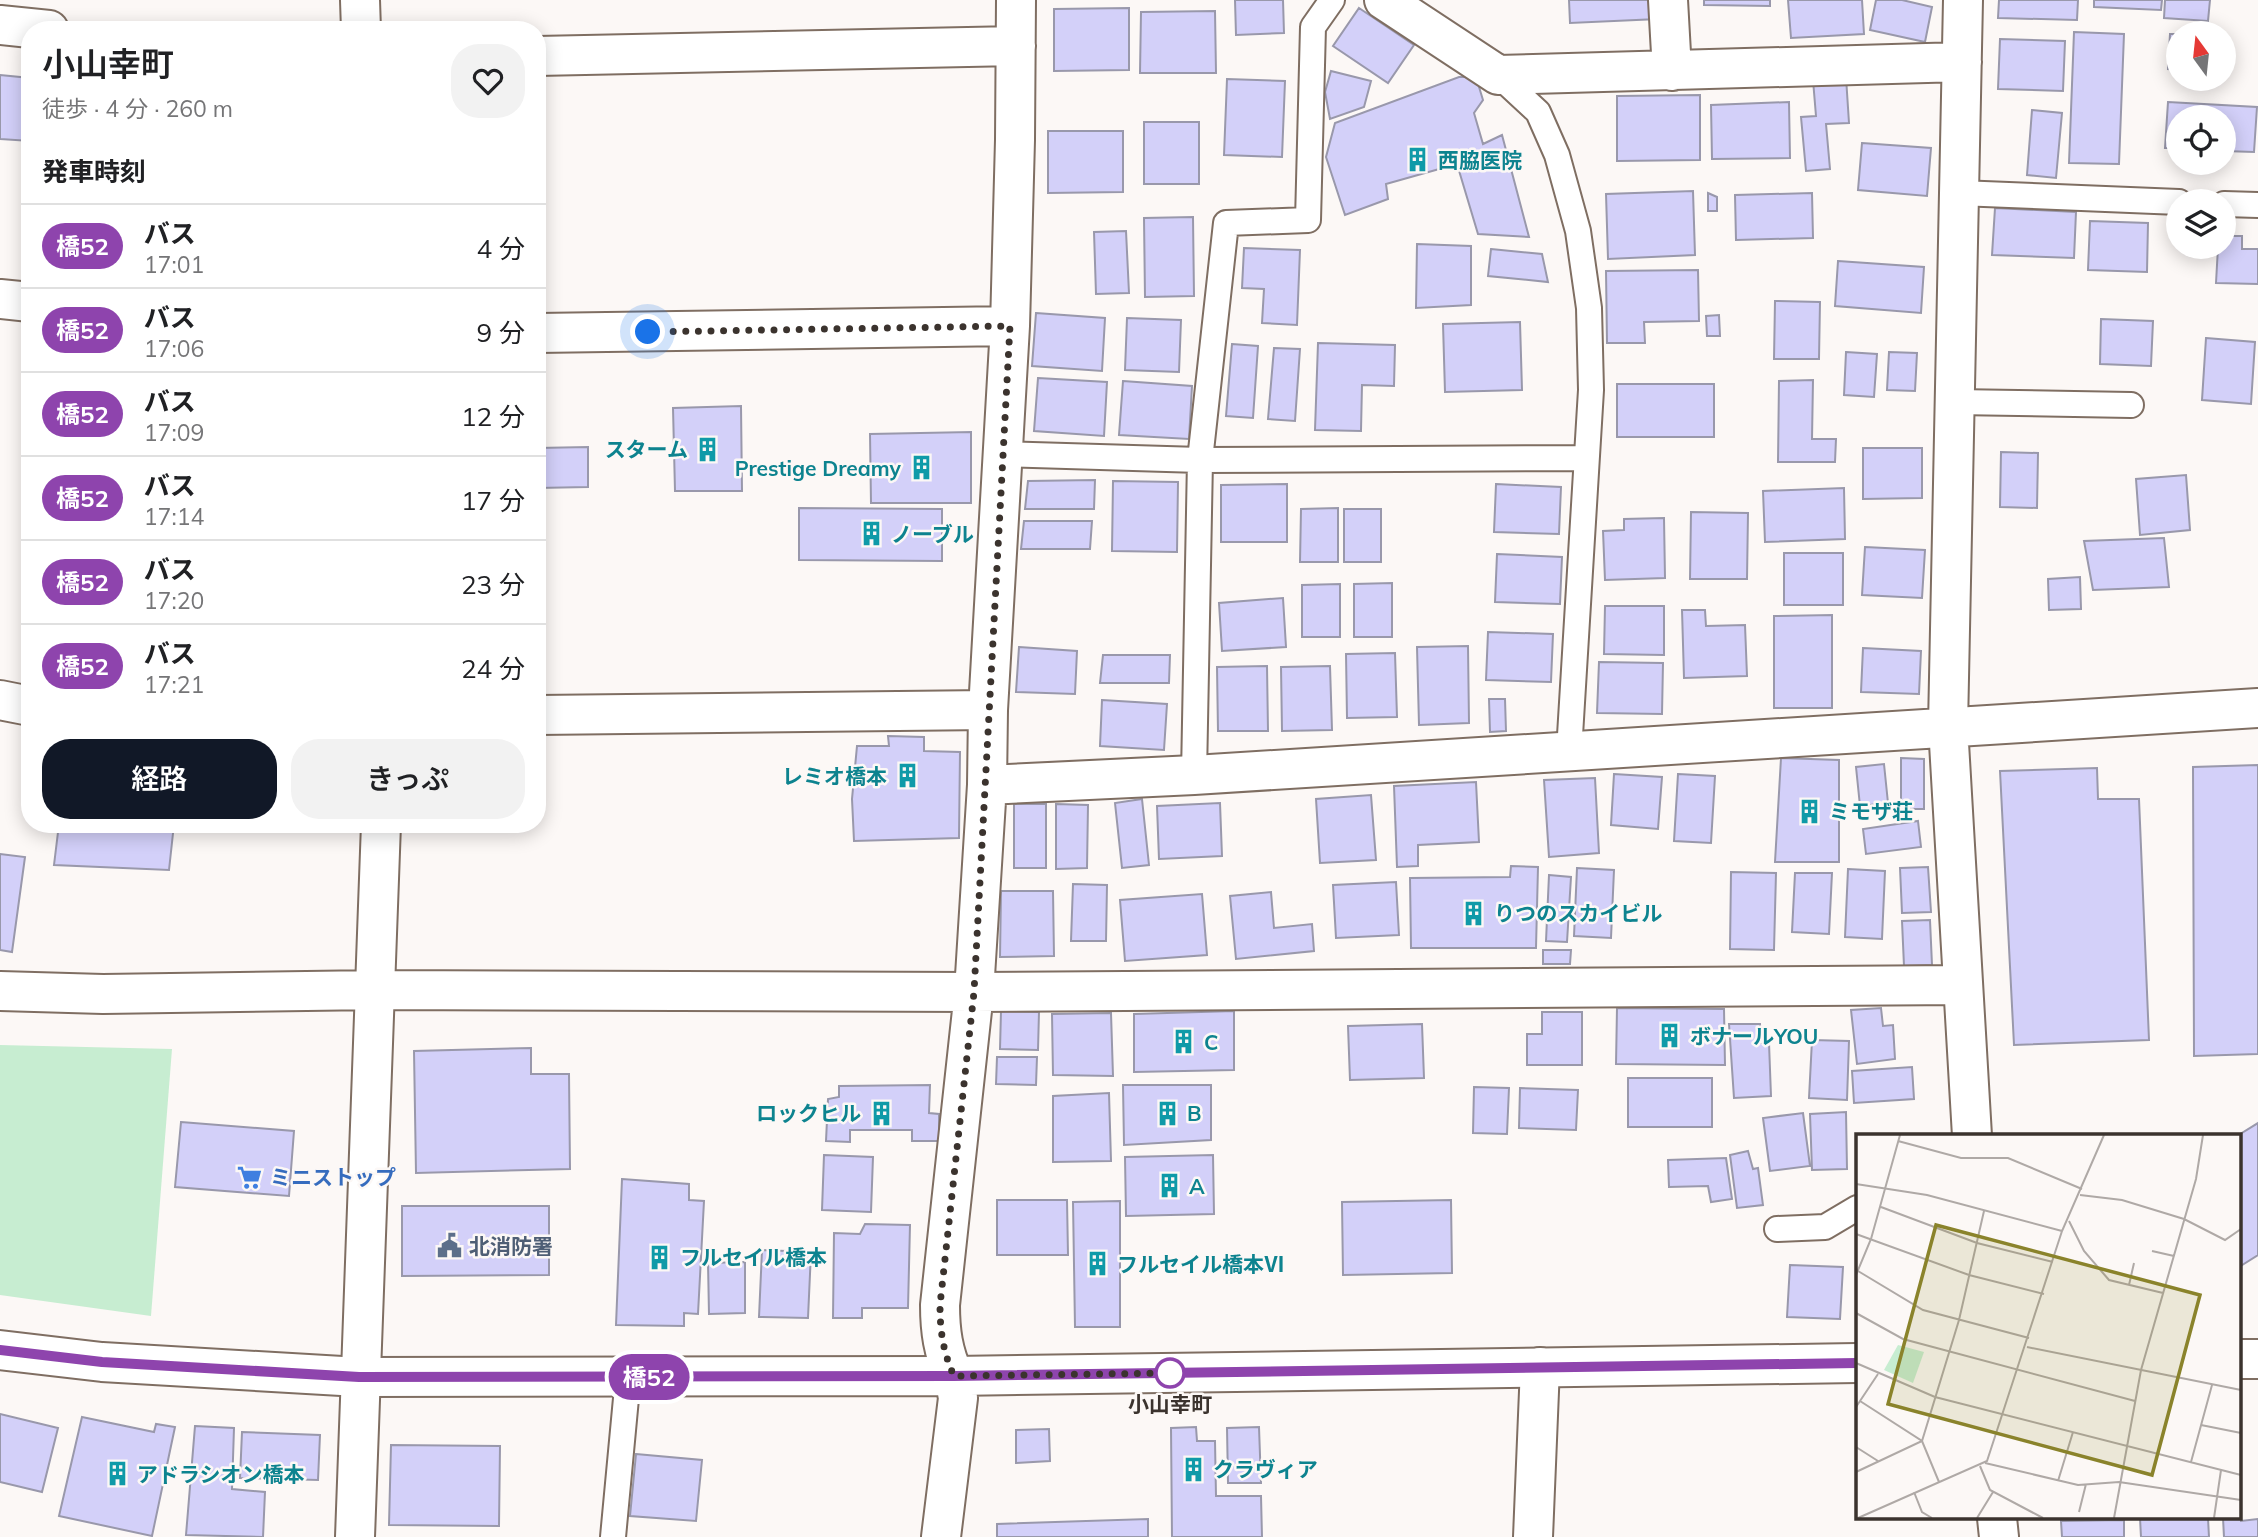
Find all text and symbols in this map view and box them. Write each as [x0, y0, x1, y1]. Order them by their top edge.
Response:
north arrow [2166, 21, 2236, 91]
map controls [2166, 21, 2236, 259]
text: 小山幸町 [42, 43, 174, 84]
button: heart [451, 44, 525, 118]
text: 徒歩 · 4 分 · 260 m [42, 94, 233, 123]
button: locate [2166, 105, 2236, 175]
building icon: 西脇医院 [1404, 146, 1432, 174]
place label: 西脇医院 [1438, 147, 1522, 173]
text: 発車時刻 [42, 155, 146, 188]
button: layers [2166, 189, 2236, 259]
text: バス [144, 217, 196, 250]
text: 橋52 [56, 231, 109, 261]
text: 4 分 [477, 232, 525, 265]
text: 17:01 [144, 250, 204, 279]
text: バス [144, 301, 196, 334]
your location [630, 314, 665, 349]
text: 橋52 [56, 315, 109, 345]
text: 9 分 [477, 316, 525, 349]
text: 17:06 [144, 334, 204, 363]
text: バス [144, 385, 196, 418]
text: 橋52 [56, 399, 109, 429]
text: 12 分 [461, 400, 525, 433]
text: 17:09 [144, 418, 204, 447]
building icon: スターム [694, 435, 722, 463]
place label: スターム [605, 436, 688, 462]
building icon: Prestige Dreamy [907, 454, 935, 482]
place label: Prestige Dreamy [735, 455, 902, 481]
text: バス [144, 469, 196, 502]
text: 橋52 [56, 483, 109, 513]
text: 17 分 [461, 484, 525, 517]
text: 17:14 [144, 502, 204, 531]
building icon: ノーブル [857, 520, 885, 548]
place label: ノーブル [891, 521, 974, 547]
text: バス [144, 553, 196, 586]
text: 橋52 [56, 567, 109, 597]
text: 23 分 [461, 568, 525, 601]
text: 17:20 [144, 586, 204, 615]
text: バス [144, 637, 196, 670]
text: 橋52 [56, 651, 109, 681]
text: 24 分 [461, 652, 525, 685]
text: 17:21 [144, 670, 204, 699]
button: 経路 [42, 739, 277, 819]
button: きっぷ [291, 739, 525, 819]
building icon: レミオ橋本 [893, 762, 921, 790]
place label: レミオ橋本 [782, 763, 887, 789]
building icon: ミモザ荘 [1795, 797, 1823, 825]
place label: ミモザ荘 [1829, 798, 1913, 824]
building icon: りつのスカイビル [1460, 899, 1488, 927]
place label: りつのスカイビル [1494, 900, 1662, 926]
building icon: ボナールYOU [1656, 1022, 1684, 1050]
place label: ボナールYOU [1690, 1023, 1818, 1049]
building icon: C [1170, 1028, 1198, 1056]
place label: C [1204, 1029, 1218, 1055]
building icon: ロックヒル [867, 1099, 895, 1127]
building icon: B [1153, 1099, 1181, 1127]
place label: ロックヒル [756, 1100, 861, 1126]
place label: B [1187, 1100, 1202, 1126]
inset map [1856, 1134, 2240, 1520]
supermarket icon: ミニストップ [236, 1163, 264, 1191]
place label: ミニストップ [270, 1164, 396, 1190]
building icon: A [1155, 1172, 1183, 1200]
place label: A [1189, 1173, 1205, 1199]
public building icon: 北消防署 [435, 1232, 463, 1260]
place label: 北消防署 [469, 1233, 553, 1259]
building icon: フルセイル橋本 [646, 1243, 674, 1271]
place label: フルセイル橋本 [680, 1244, 827, 1270]
building icon: フルセイル橋本Ⅵ [1083, 1250, 1111, 1278]
place label: フルセイル橋本Ⅵ [1117, 1251, 1285, 1277]
line badge: 橋52 [609, 1354, 689, 1400]
marker: 小山幸町 [1155, 1358, 1185, 1388]
text: 橋52 [623, 1362, 675, 1392]
place label: 小山幸町 [1128, 1391, 1212, 1417]
building icon: クラヴィア [1179, 1455, 1207, 1483]
place label: クラヴィア [1213, 1456, 1318, 1482]
building icon: アドラシオン橋本 [103, 1460, 131, 1488]
place label: アドラシオン橋本 [137, 1461, 305, 1487]

